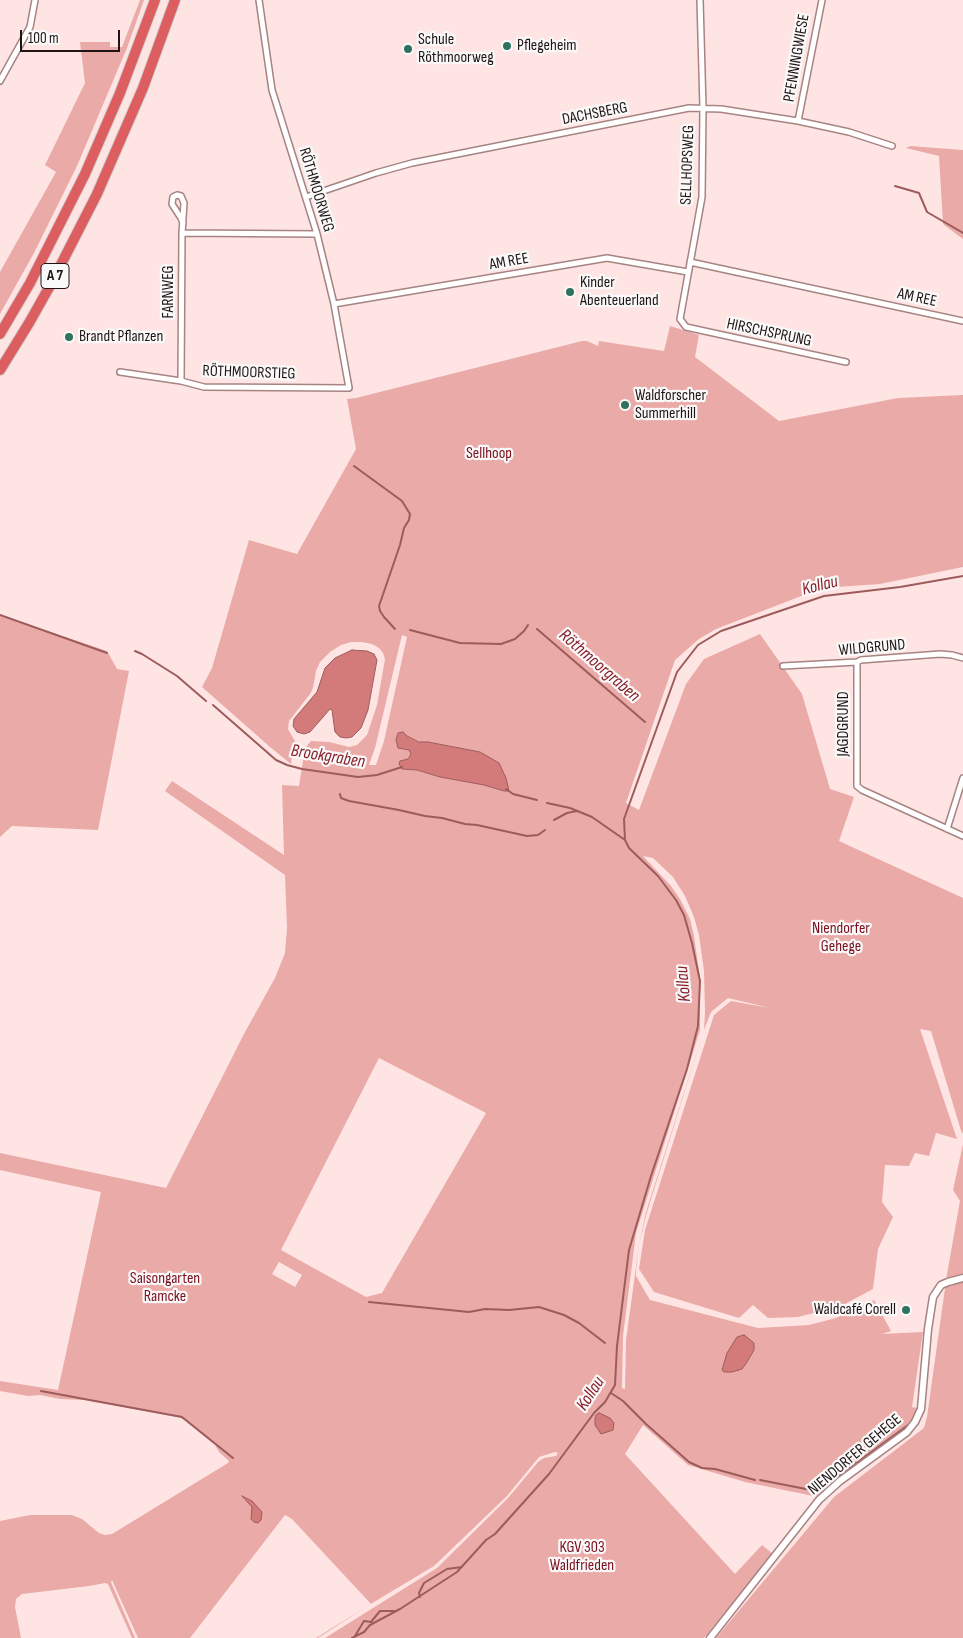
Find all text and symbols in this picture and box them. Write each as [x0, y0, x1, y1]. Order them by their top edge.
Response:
street label: PFENNINGWIESE [780, 13, 814, 103]
scale bar [22, 20, 122, 52]
text: 100 m [28, 29, 59, 48]
place label: Schule Röthmoorweg [418, 30, 494, 68]
place label: Pflegeheim [517, 36, 577, 56]
marker: Pflegeheim [501, 40, 513, 52]
marker: Schule Röthmoorweg [402, 43, 414, 55]
street label: DACHSBERG [561, 98, 629, 130]
street label: SELLHOPSWEG [677, 125, 699, 205]
street label: RÖTHMOORWEG [294, 146, 338, 234]
street label: AM REE [488, 249, 530, 275]
road number: A 7 [41, 264, 69, 288]
street label: FARNWEG [159, 265, 179, 319]
place label: Kinder Abenteuerland [580, 273, 659, 311]
street label: AM REE [896, 285, 938, 311]
marker: Kinder Abenteuerland [564, 286, 576, 298]
street label: HIRSCHSPRUNG [725, 315, 813, 351]
place label: Brandt Pflanzen [79, 327, 163, 347]
marker: Brandt Pflanzen [63, 331, 75, 343]
street label: RÖTHMOORSTIEG [202, 362, 296, 384]
place label: Waldforscher Summerhill [635, 386, 706, 424]
marker: Waldforscher Summerhill [619, 399, 631, 411]
park label: Sellhoop [466, 444, 512, 464]
water label: Kollau [800, 571, 840, 601]
water label: Röthmoorgraben [554, 625, 644, 707]
street label: WILDGRUND [838, 636, 906, 660]
street label: JAGDGRUND [834, 691, 854, 757]
water label: Brookgraben [289, 740, 367, 774]
park label: Niendorfer Gehege [812, 919, 870, 957]
water label: Kollau [672, 965, 696, 1003]
park label: Saisongarten Ramcke [130, 1269, 200, 1307]
place label: Waldcafé Corell [814, 1300, 896, 1320]
marker: Waldcafé Corell [900, 1304, 912, 1316]
water label: Kollau [572, 1373, 610, 1415]
street label: NIENDORFER GEHEGE [804, 1410, 906, 1500]
park label: KGV 303 Waldfrieden [550, 1538, 614, 1576]

